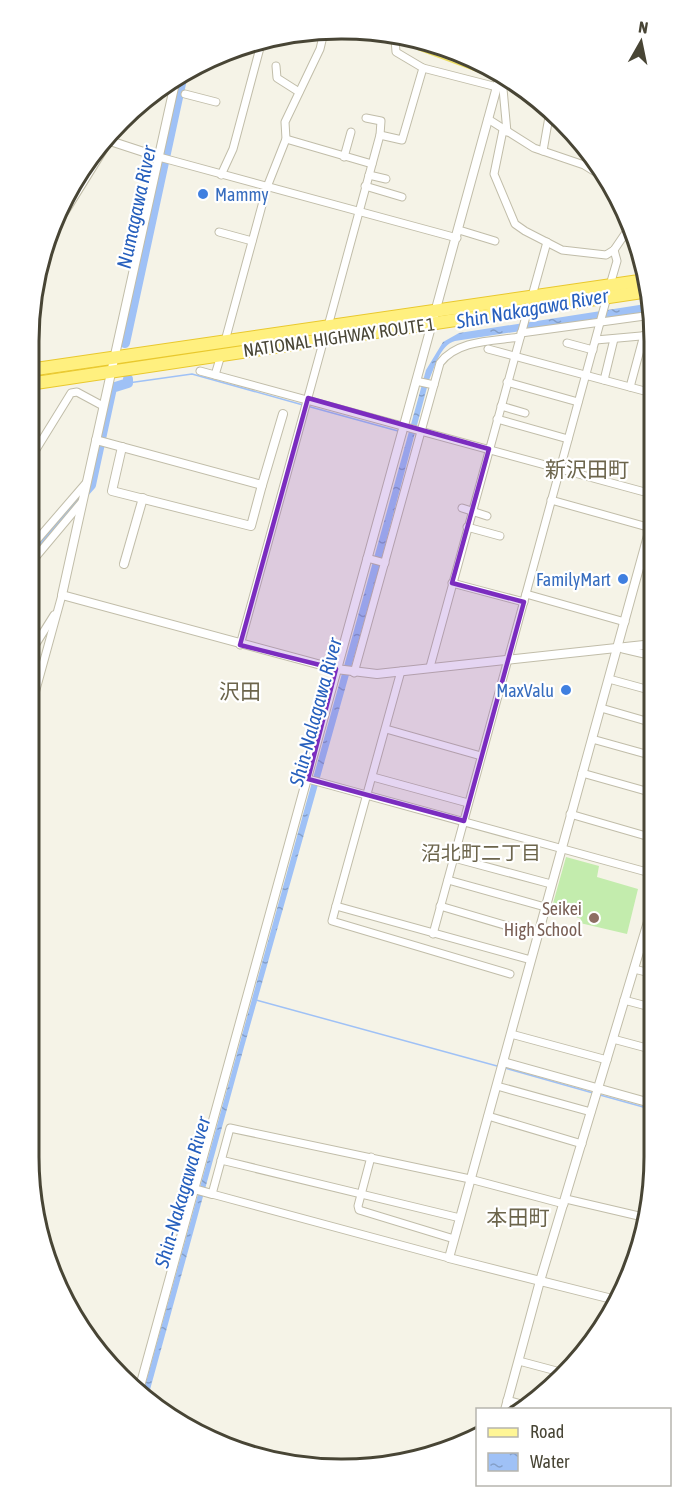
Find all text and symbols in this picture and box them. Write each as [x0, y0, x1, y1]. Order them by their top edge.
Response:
north arrow [611, 12, 671, 72]
text: N [637, 18, 649, 37]
water label: Numagawa River [112, 142, 160, 270]
place label: Mammy [215, 184, 269, 205]
marker: Mammy [196, 187, 210, 201]
water label: Shin Nakagawa River [453, 283, 611, 333]
street label: NATIONAL HIGHWAY ROUTE 1 [242, 313, 436, 361]
district label: 新沢田町 [545, 457, 629, 481]
place label: FamilyMart [536, 569, 611, 590]
marker: FamilyMart [616, 572, 630, 586]
water label: Shin-Nalagawa River [284, 634, 346, 790]
district label: 沢田 [219, 679, 261, 703]
place label: MaxValu [496, 680, 554, 701]
marker: MaxValu [559, 683, 573, 697]
district label: 沼北町二丁目 [421, 841, 541, 864]
place label: Seikei High School [504, 898, 582, 940]
marker: Seikei High School [587, 911, 601, 925]
water label: Shin-Nakagawa River [149, 1113, 215, 1271]
district label: 本田町 [487, 1205, 550, 1229]
legend [476, 1408, 671, 1486]
text: Road [530, 1421, 564, 1442]
text: Water [530, 1451, 570, 1472]

